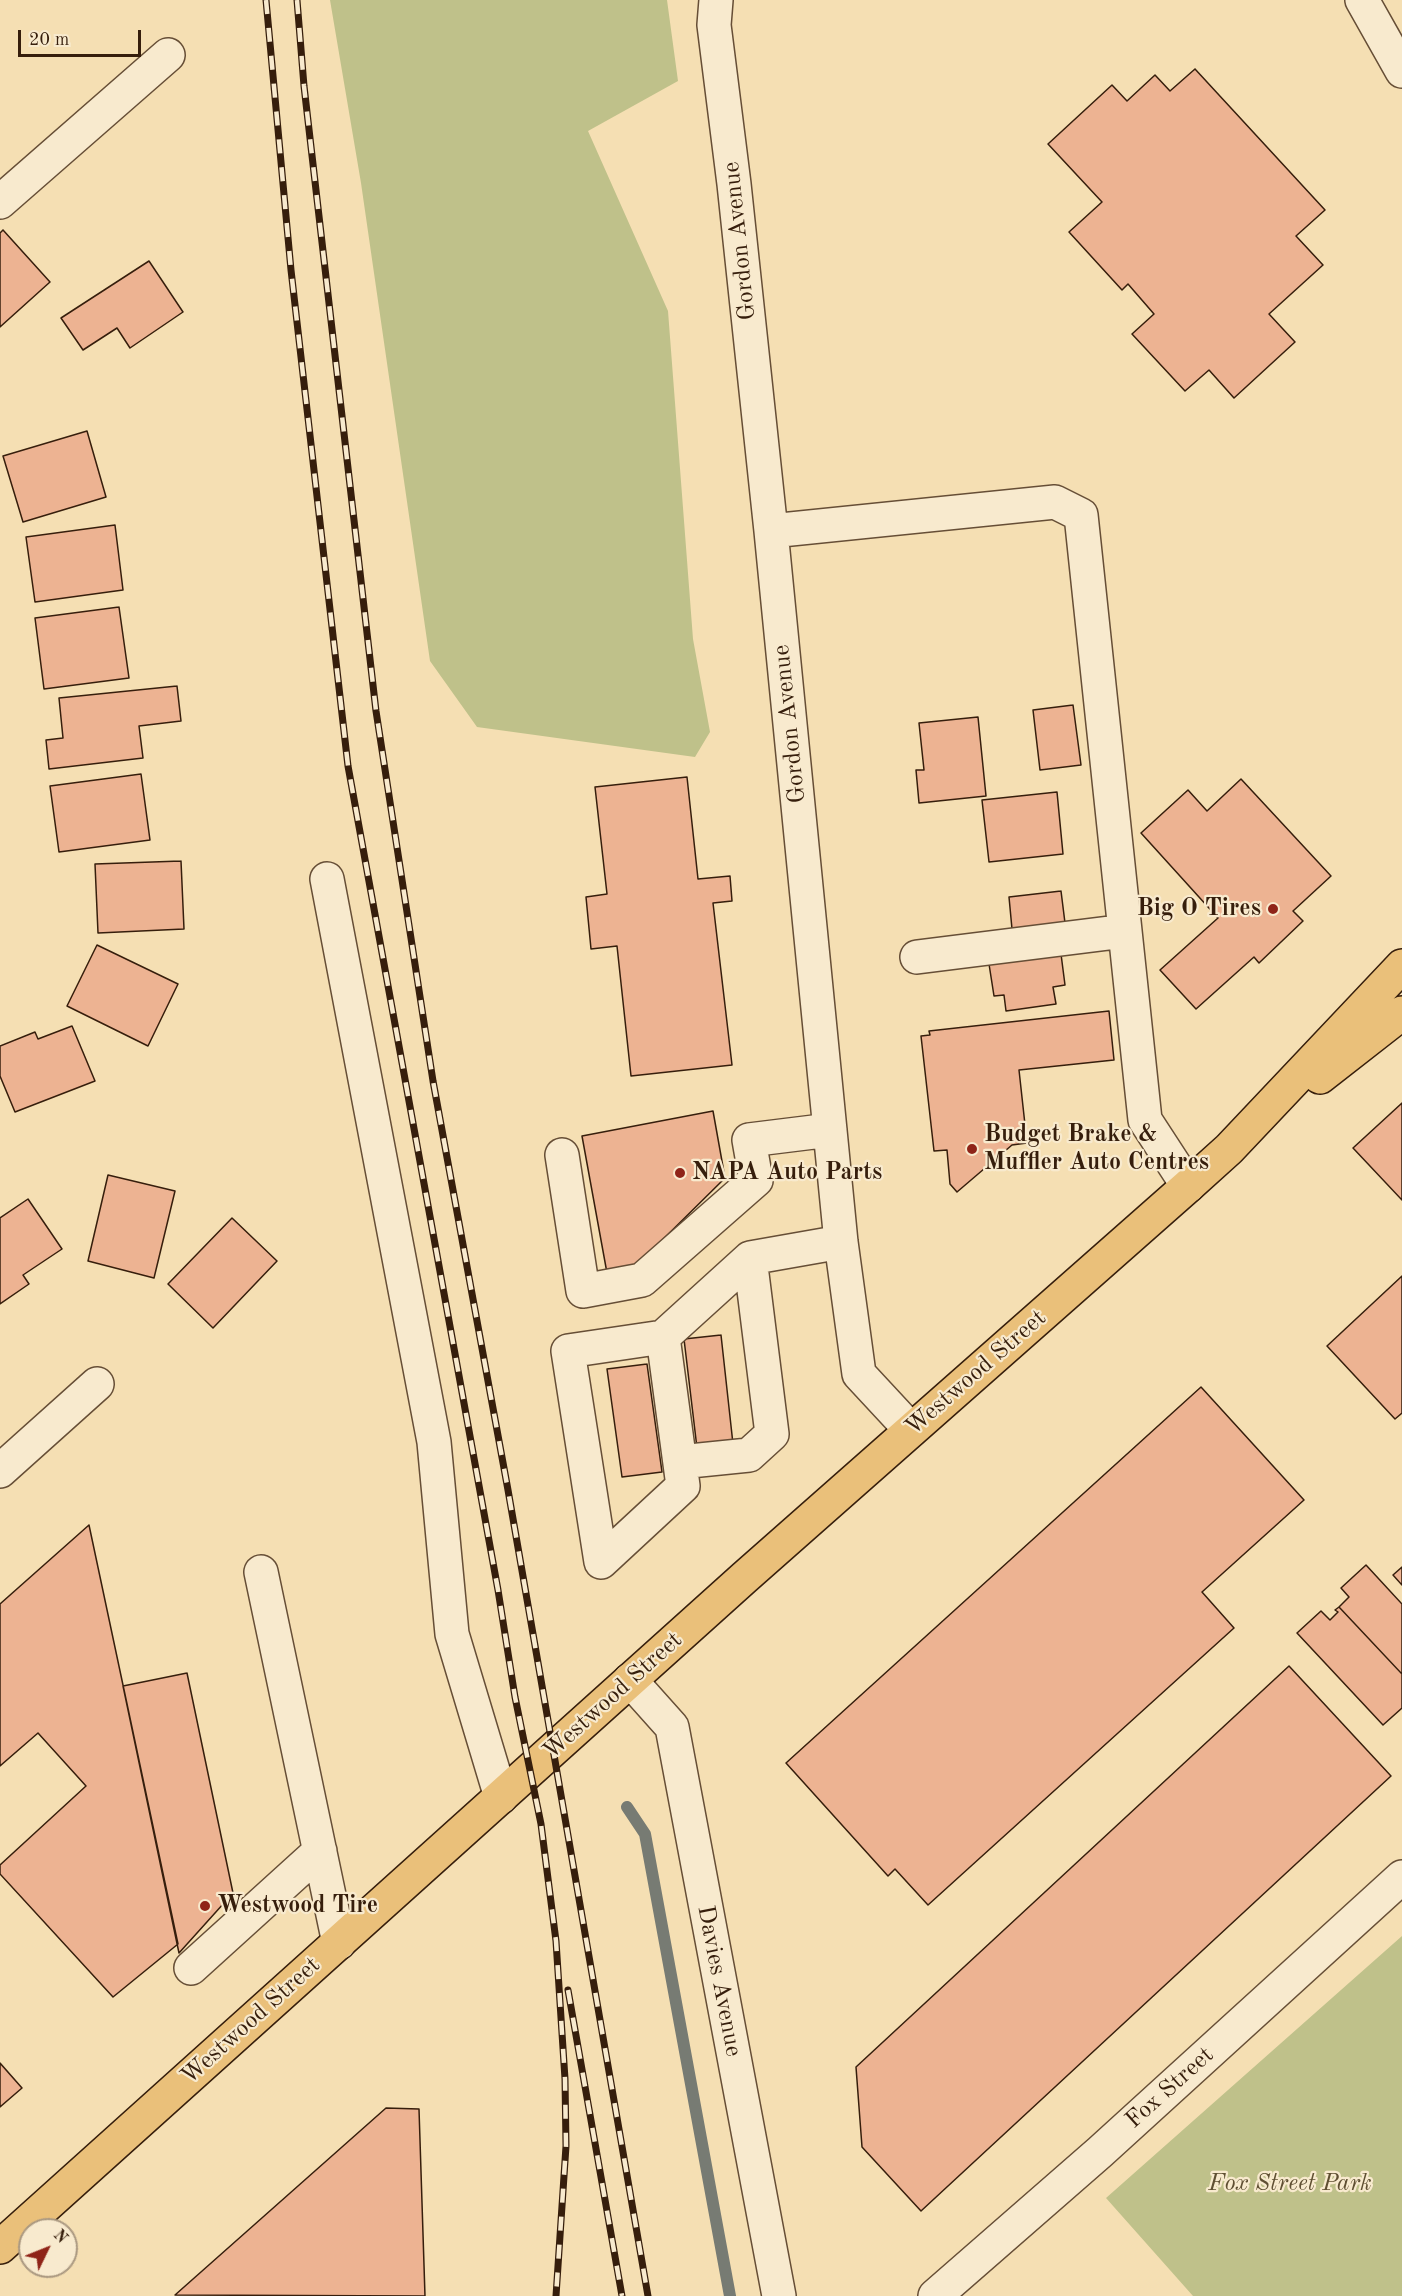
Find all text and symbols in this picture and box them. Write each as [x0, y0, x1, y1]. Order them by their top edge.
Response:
scale bar [21, 18, 144, 56]
text: 20 m [29, 31, 69, 49]
street label: Gordon Avenue [717, 160, 763, 322]
street label: Gordon Avenue [767, 643, 813, 805]
place label: Big O Tires [1137, 895, 1261, 923]
marker: Big O Tires [1266, 902, 1280, 916]
place label: Budget Brake & Muffler Auto Centres [984, 1121, 1209, 1177]
marker: Budget Brake & Muffler Auto Centres [965, 1142, 979, 1156]
place label: NAPA Auto Parts [692, 1159, 882, 1187]
marker: NAPA Auto Parts [673, 1166, 687, 1180]
street label: Westwood Street [900, 1304, 1052, 1442]
street label: Westwood Street [537, 1626, 689, 1766]
place label: Westwood Tire [217, 1892, 378, 1920]
marker: Westwood Tire [198, 1899, 212, 1913]
street label: Davies Avenue [690, 1903, 748, 2059]
street label: Westwood Street [175, 1951, 327, 2091]
street label: Fox Street [1120, 2041, 1220, 2135]
park label: Fox Street Park [1208, 2170, 1372, 2198]
north arrow [18, 2218, 78, 2278]
text: N [50, 2227, 70, 2247]

